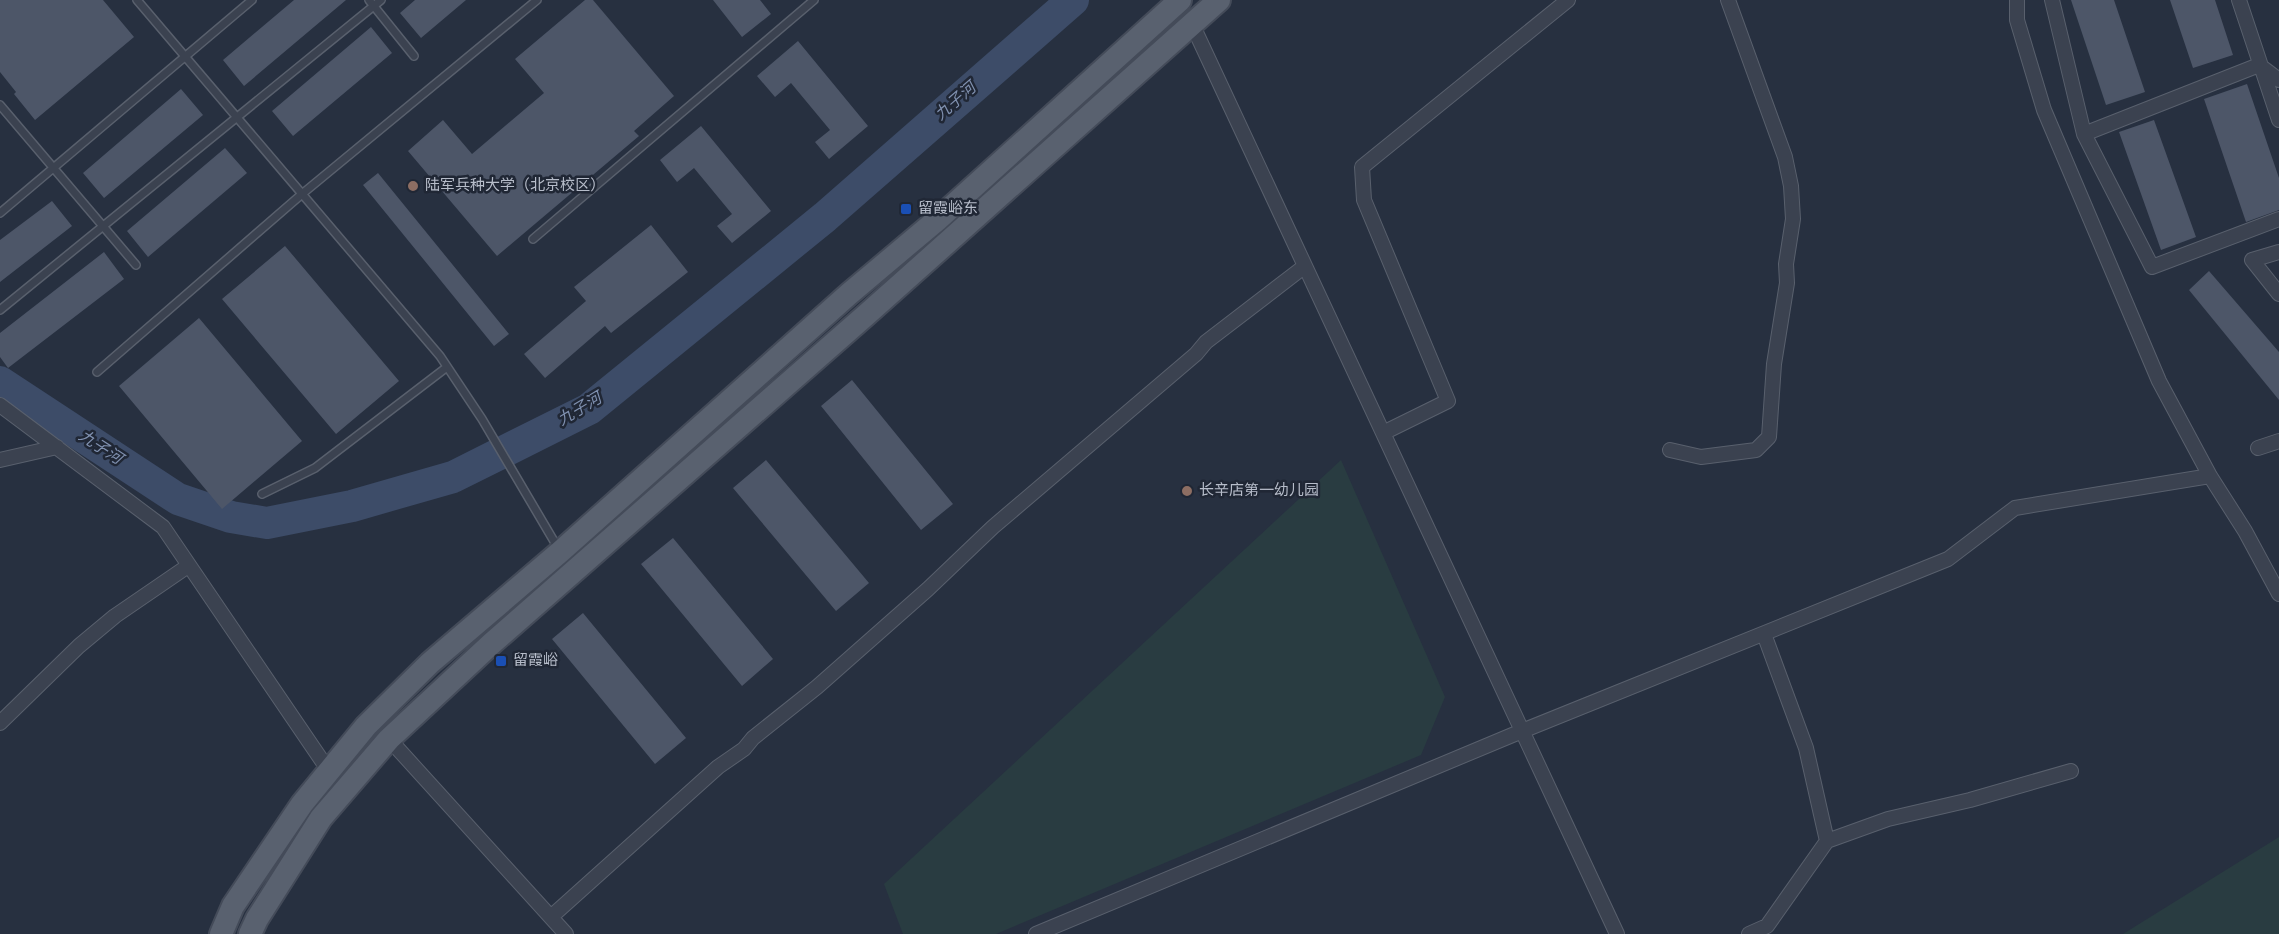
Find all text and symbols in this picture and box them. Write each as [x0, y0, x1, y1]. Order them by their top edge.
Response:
water label: 九子河 [931, 77, 983, 125]
place label: 陆军兵种大学（北京校区） [425, 176, 605, 196]
marker: 陆军兵种大学（北京校区） [406, 179, 420, 193]
place label: 留霞峪东 [918, 200, 978, 219]
marker: 留霞峪东 [899, 202, 913, 216]
water label: 九子河 [554, 388, 608, 431]
water label: 九子河 [74, 427, 128, 471]
place label: 长辛店第一幼儿园 [1199, 482, 1319, 501]
marker: 长辛店第一幼儿园 [1180, 484, 1194, 498]
place label: 留霞峪 [513, 652, 558, 671]
marker: 留霞峪 [494, 654, 508, 668]

